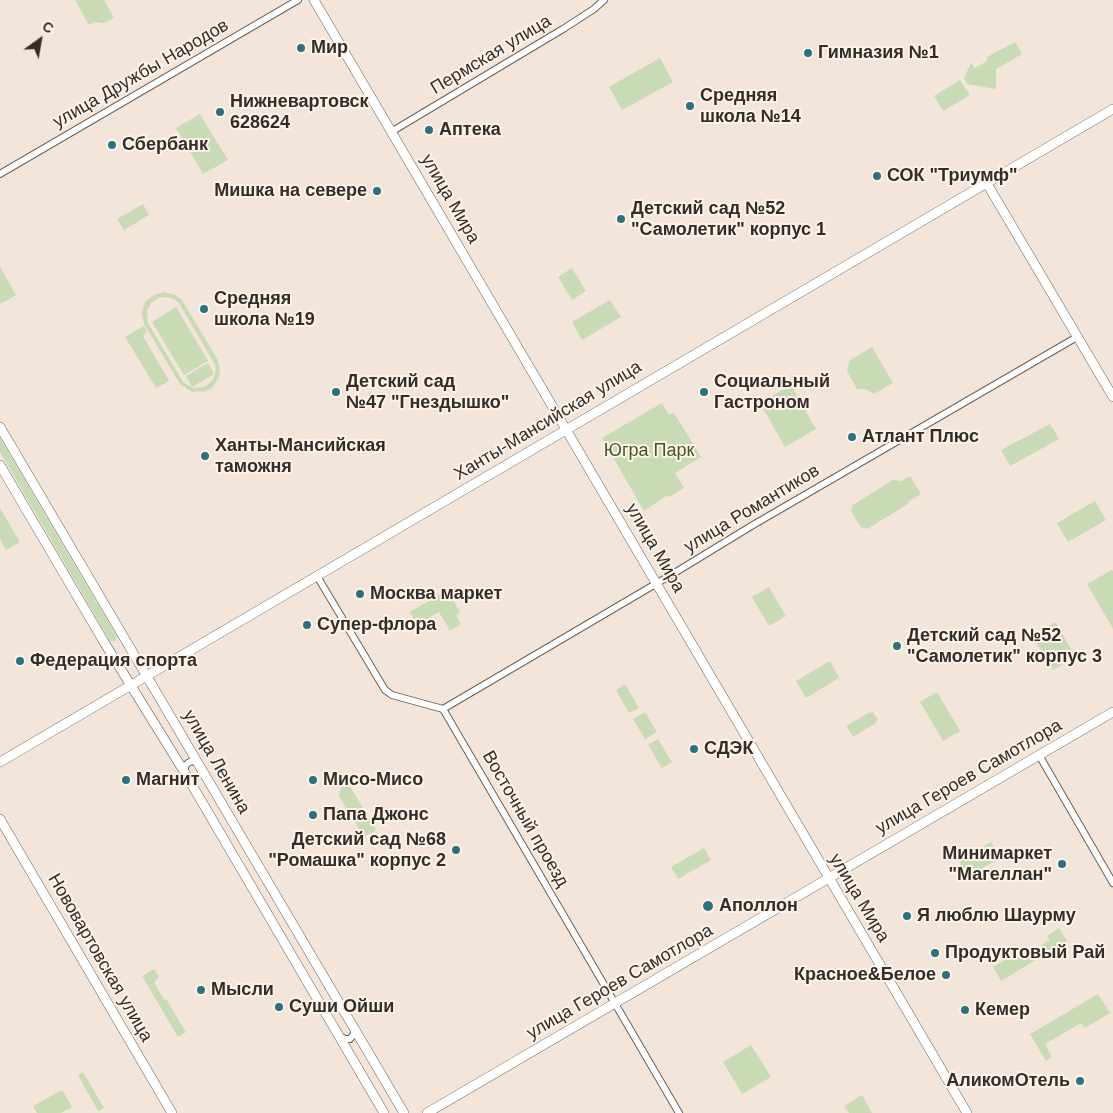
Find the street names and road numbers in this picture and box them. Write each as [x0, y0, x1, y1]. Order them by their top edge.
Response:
street label: Пермская улица [427, 11, 555, 99]
street label: улица Дружбы Народов [49, 15, 233, 133]
street label: улица Мира [416, 150, 484, 248]
street label: Ханты-Мансийская улица [450, 356, 646, 486]
street label: улица Романтиков [680, 460, 824, 558]
street label: улица Мира [621, 499, 689, 597]
street label: улица Ленина [178, 706, 254, 818]
street label: улица Героев Самотлора [872, 715, 1066, 839]
street label: Восточный проезд [477, 747, 573, 891]
street label: улица Мира [824, 850, 894, 946]
street label: Нововартовская улица [43, 870, 157, 1046]
street label: улица Героев Самотлора [523, 920, 717, 1044]

